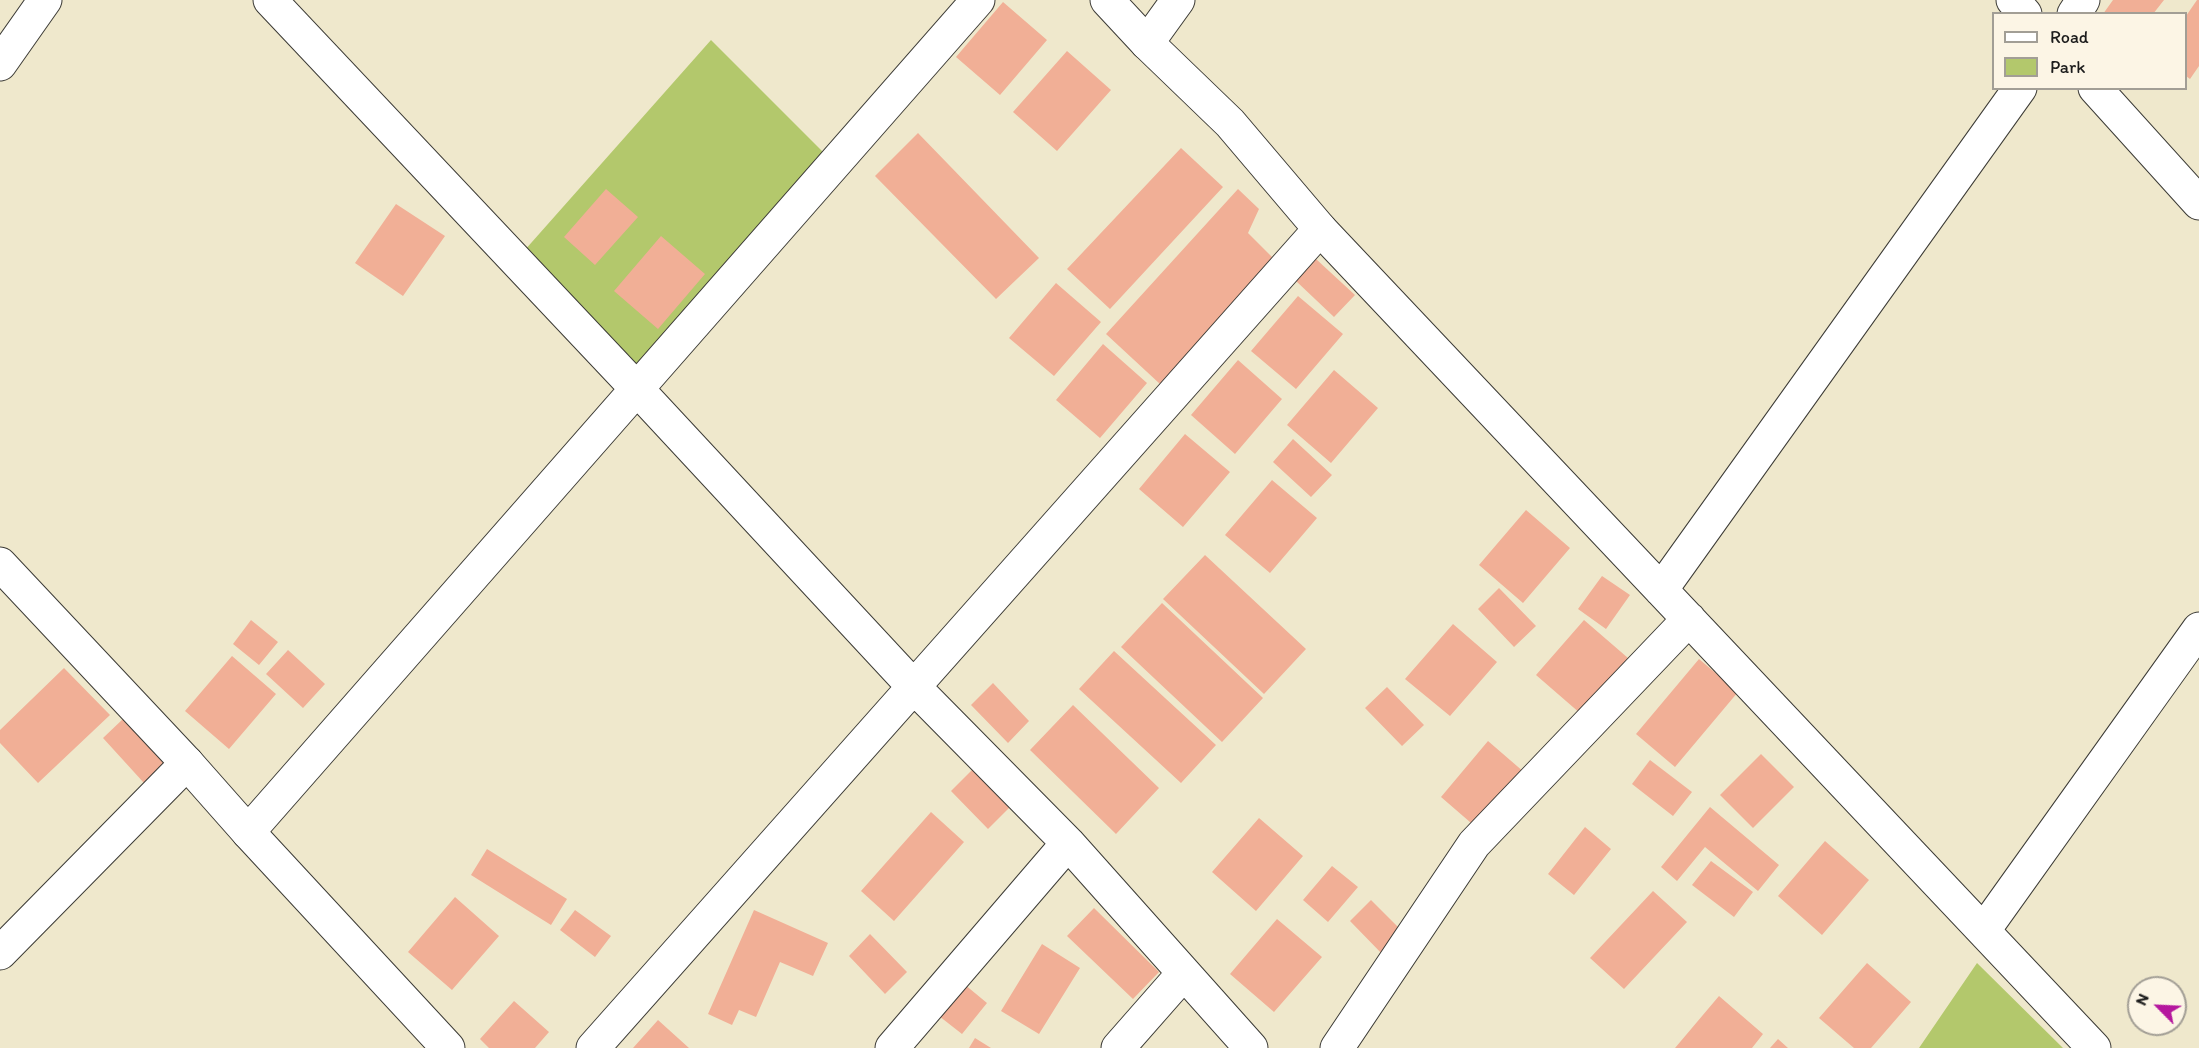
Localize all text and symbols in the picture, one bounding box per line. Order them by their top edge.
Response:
legend [1992,12,2187,90]
text: Road [2050,26,2089,48]
text: Park [2050,56,2085,78]
north arrow [2127,976,2187,1036]
text: N [2131,990,2153,1008]

